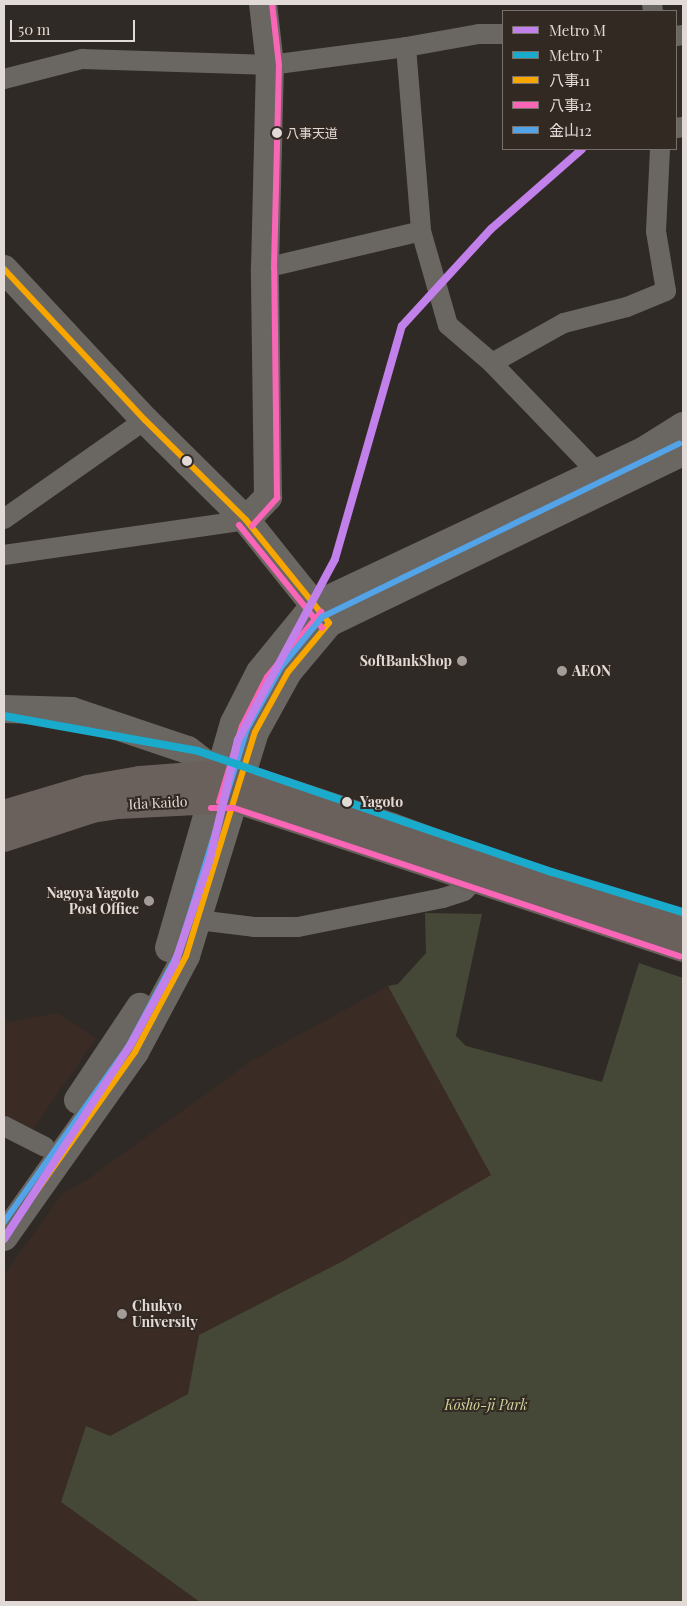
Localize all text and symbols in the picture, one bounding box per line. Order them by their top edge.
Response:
scale bar [12,10,138,42]
legend [502,10,677,150]
text: 50 m [18,19,50,39]
text: Metro M [549,20,606,40]
text: Metro T [549,45,602,65]
text: 八事11 [549,70,590,90]
text: 八事12 [549,95,592,115]
text: 金山12 [549,120,592,140]
place label: 八事天道 [286,125,338,141]
marker: 八事天道 [272,128,282,138]
unlabelled marker [182,456,192,466]
place label: SoftBankShop [360,653,452,669]
marker: SoftBankShop [456,655,468,667]
place label: AEON [572,663,611,679]
marker: AEON [556,665,568,677]
street label: Ida Kaido [128,793,188,813]
marker: Yagoto [338,793,356,811]
place label: Yagoto [360,794,403,810]
place label: Nagoya Yagoto Post Office [46,885,139,918]
marker: Nagoya Yagoto Post Office [143,895,155,907]
place label: Chukyo University [132,1298,198,1330]
marker: Chukyo University [116,1308,128,1320]
park label: Kōshō-ji Park [445,1397,527,1413]

